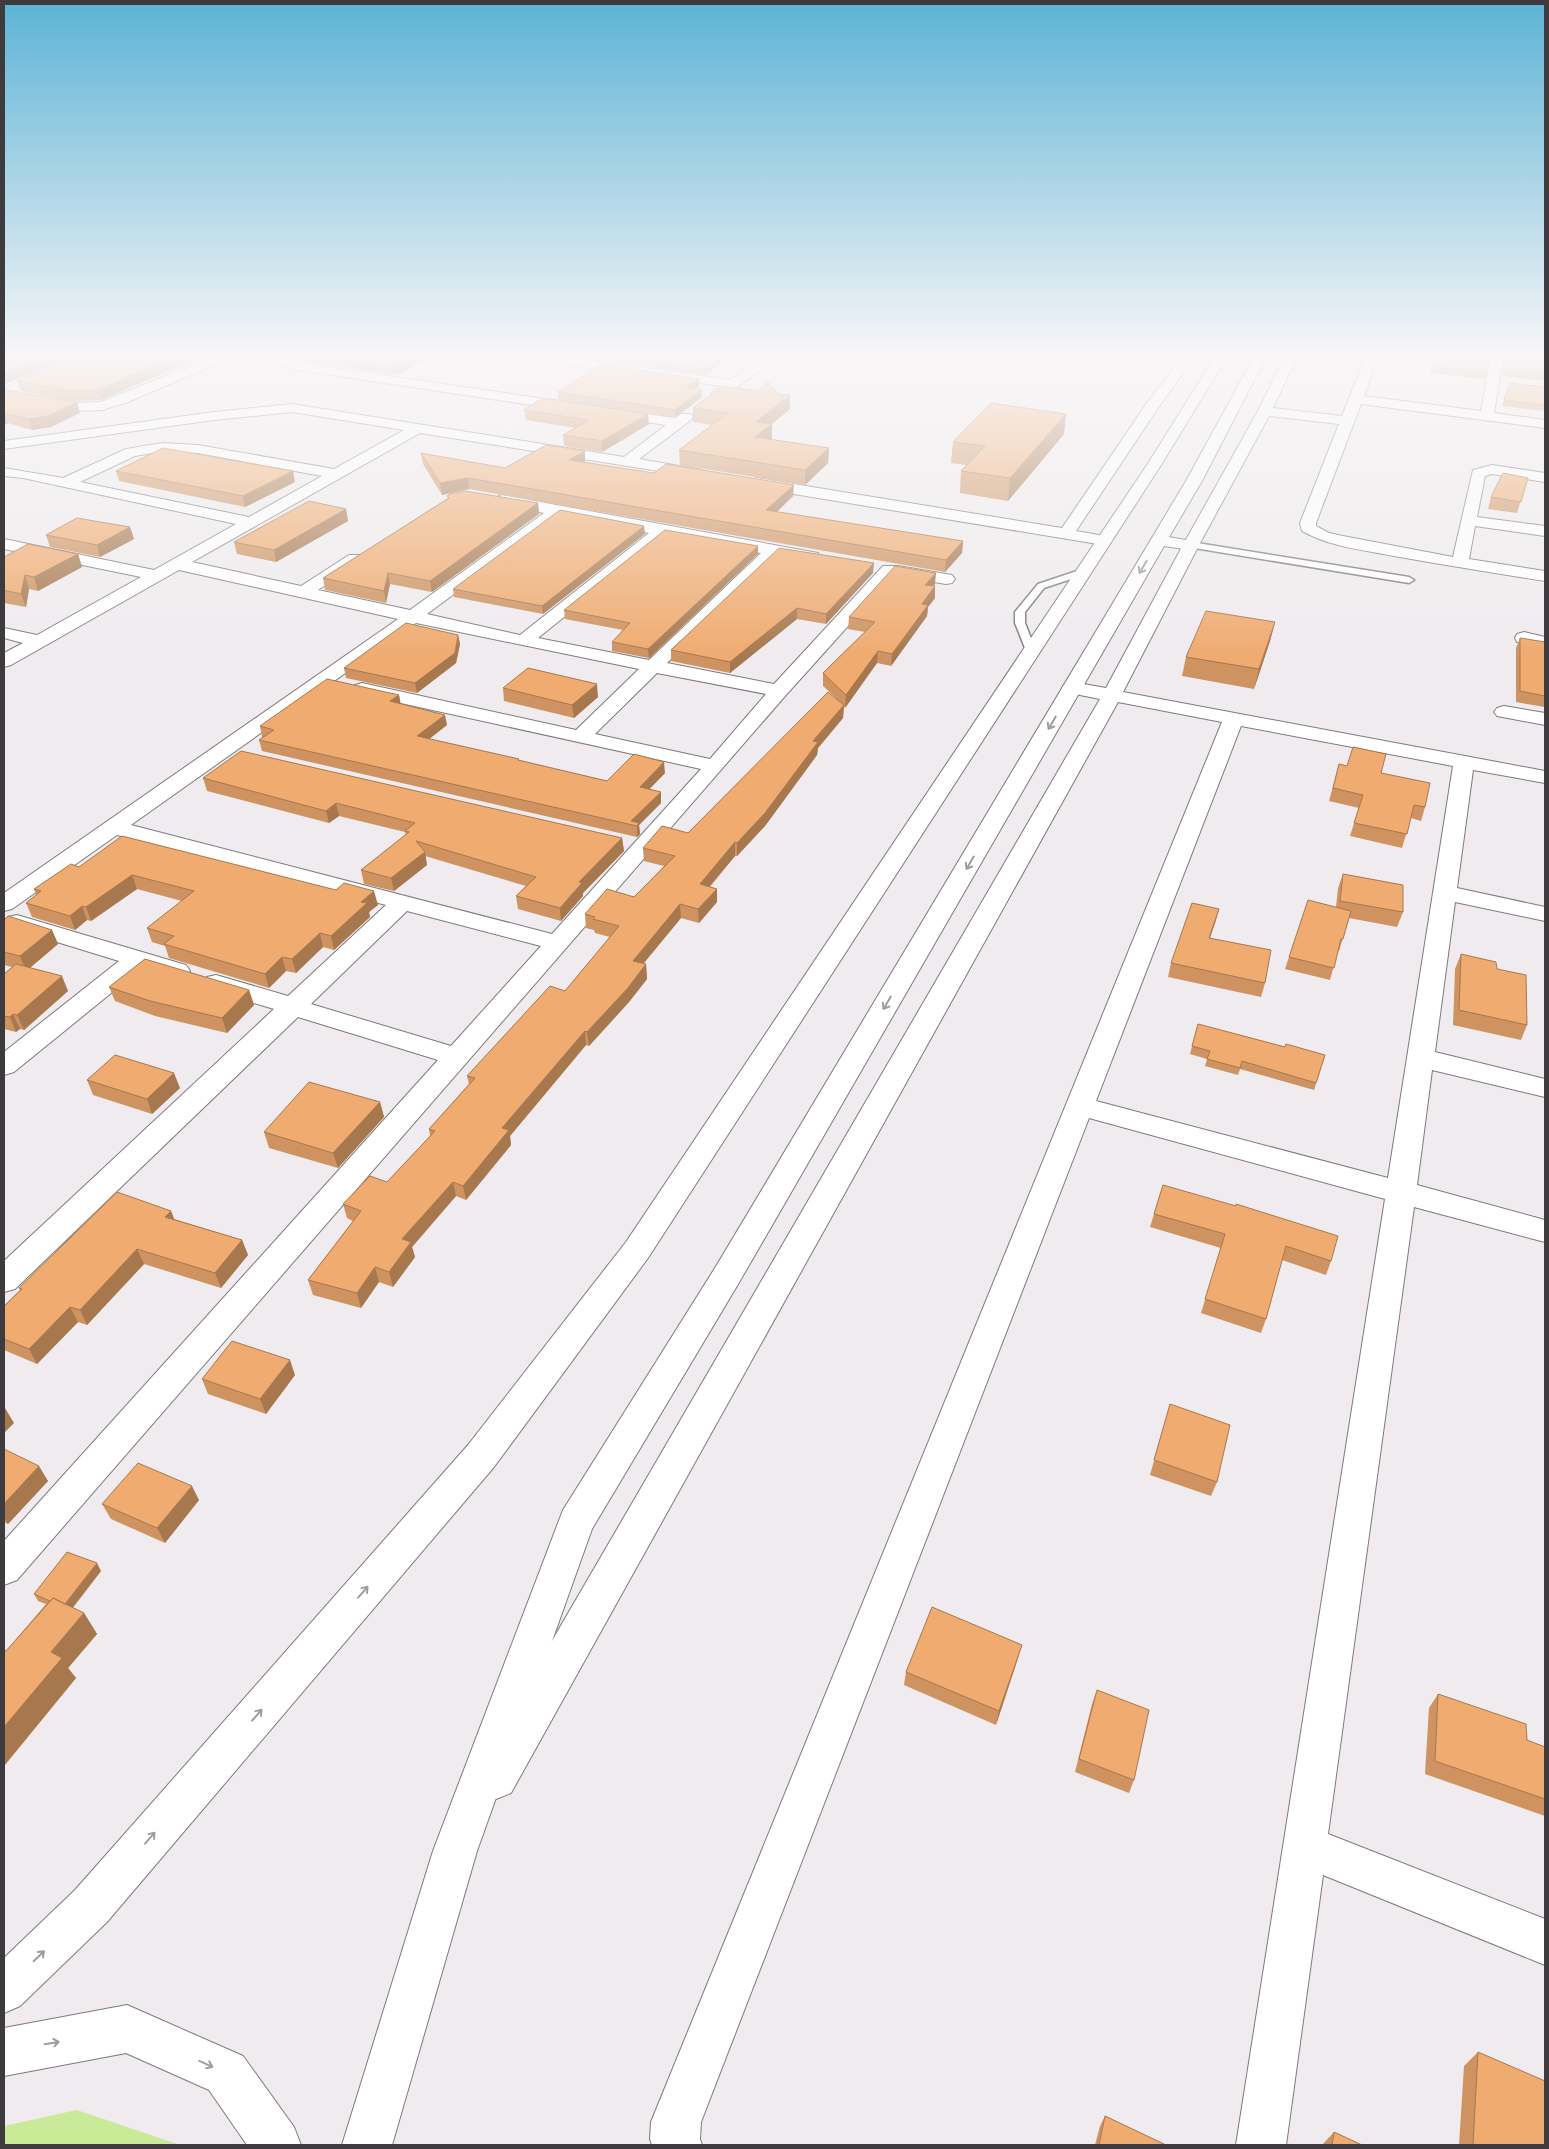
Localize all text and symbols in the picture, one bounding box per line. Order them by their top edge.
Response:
one-way arrow [1137,560,1147,574]
one-way arrow [1046,715,1056,729]
one-way arrow [964,855,974,869]
one-way arrow [882,995,892,1009]
one-way arrow [357,1586,369,1599]
one-way arrow [251,1708,262,1721]
one-way arrow [144,1831,156,1844]
one-way arrow [33,1950,45,1962]
one-way arrow [43,2038,59,2047]
one-way arrow [198,2059,213,2069]

